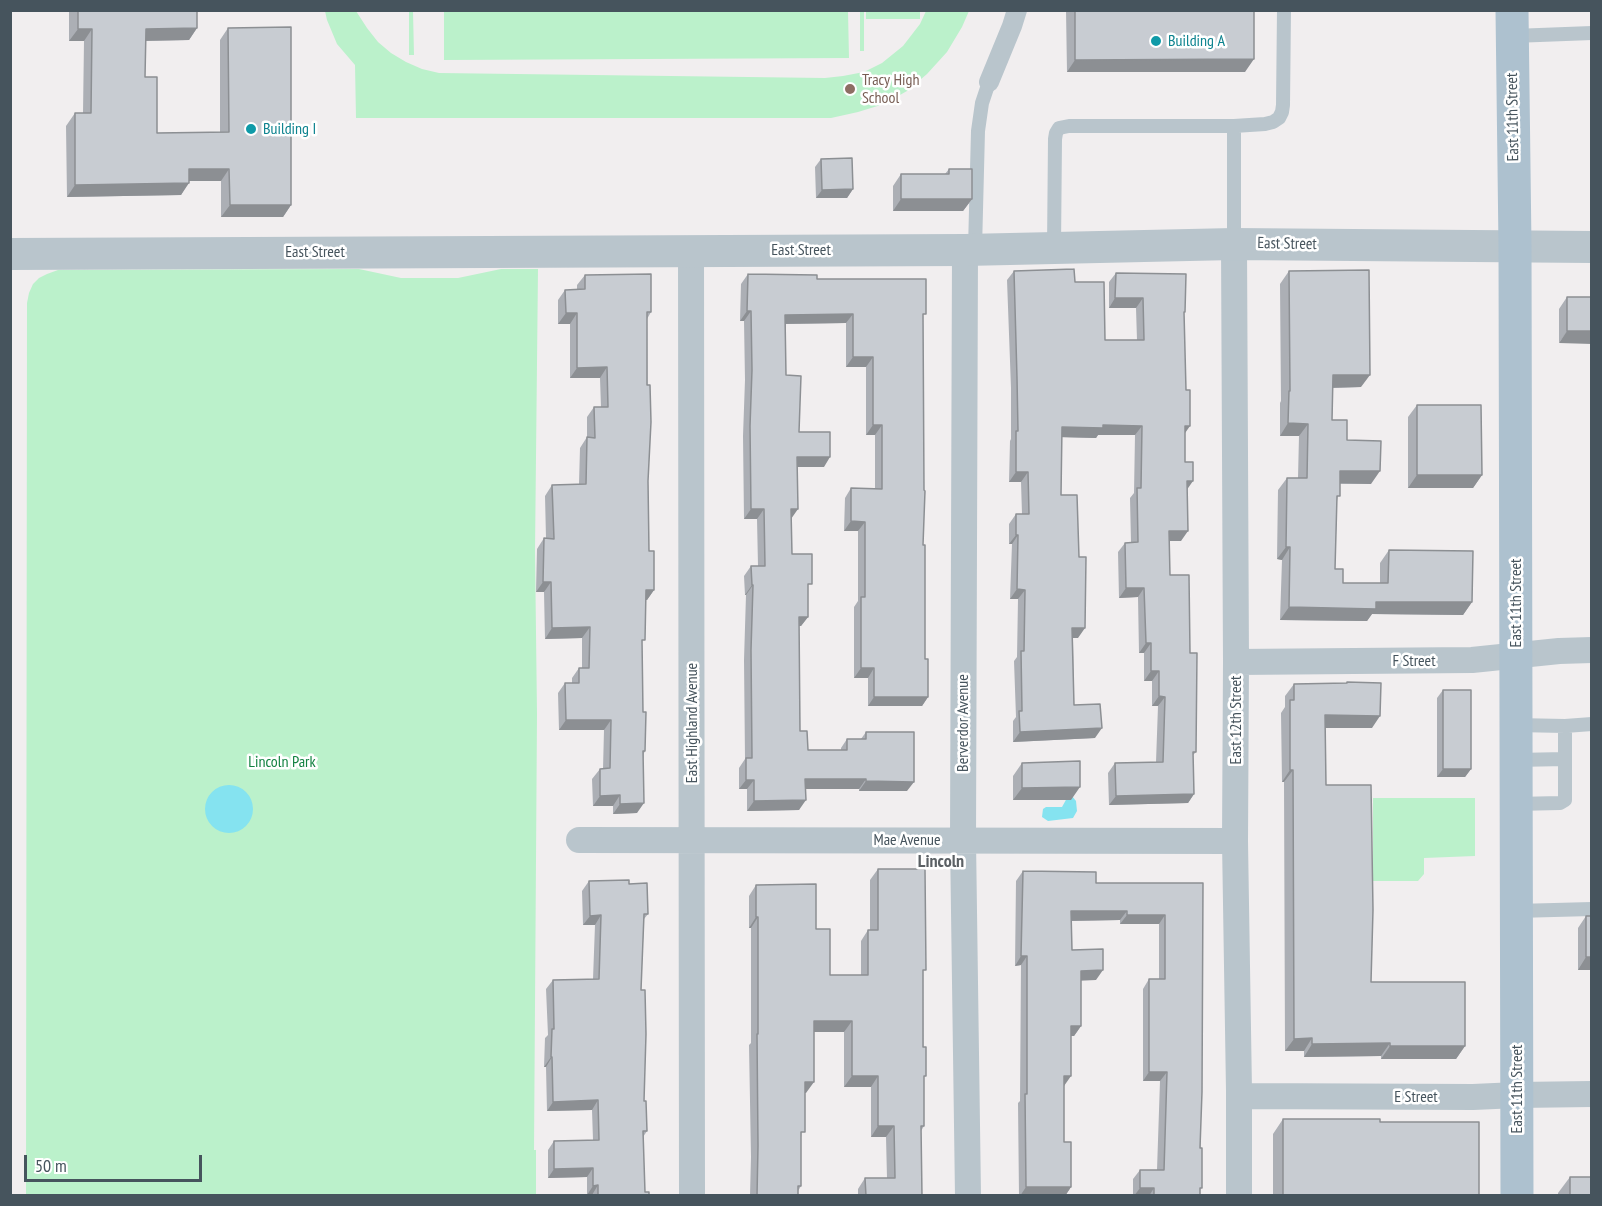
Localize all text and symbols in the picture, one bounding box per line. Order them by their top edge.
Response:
place label: Building A [1168,31,1225,51]
marker: Building A [1149,34,1163,48]
place label: Tracy High School [862,70,920,108]
street label: East 11th Street [1503,72,1523,162]
marker: Tracy High School [843,82,857,96]
place label: Building I [263,119,316,139]
marker: Building I [244,122,258,136]
street label: East Street [1257,234,1317,254]
street label: East Street [771,240,831,260]
street label: East Street [285,242,345,262]
street label: East 11th Street [1506,559,1526,647]
street label: F Street [1392,651,1436,671]
street label: East Highland Avenue [682,663,702,783]
street label: Berverdor Avenue [953,674,973,772]
street label: East 12th Street [1226,676,1246,764]
park label: Lincoln Park [248,752,316,772]
street label: Mae Avenue [873,830,941,850]
district label: Lincoln [918,851,964,873]
street label: East 11th Street [1507,1045,1527,1133]
street label: E Street [1394,1087,1438,1107]
scale bar [27,1143,206,1181]
text: 50 m [35,1154,67,1177]

